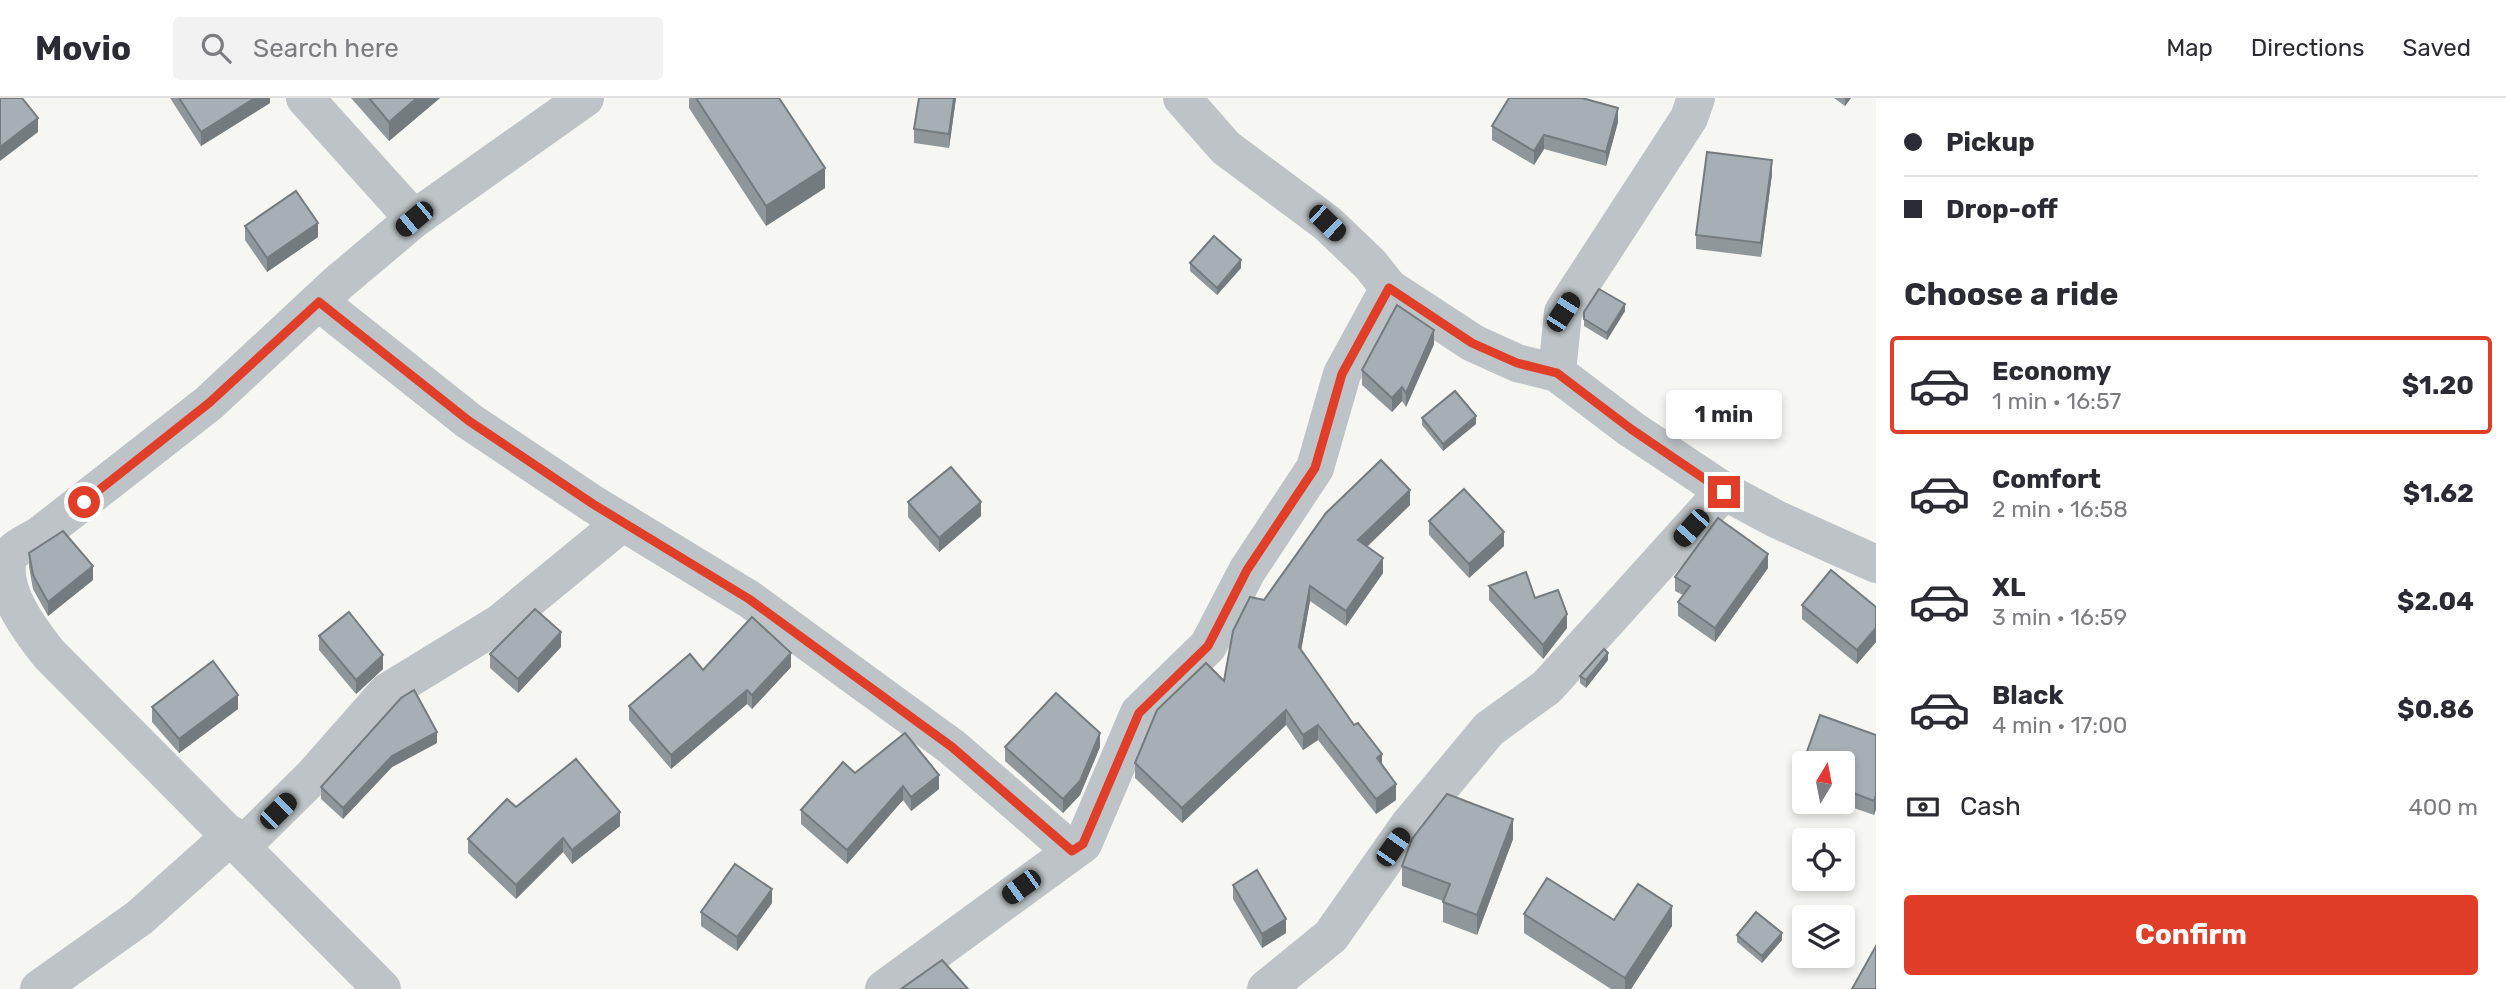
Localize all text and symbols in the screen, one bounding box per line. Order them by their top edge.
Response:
search box [173,17,663,80]
text: Movio [35,29,131,68]
icon: search [197,29,235,67]
text: Search here [253,33,399,64]
text: Map [2166,34,2213,62]
text: Directions [2251,34,2364,62]
text: Saved [2402,34,2471,62]
text: Pickup [1946,127,2035,158]
text: Drop-off [1946,194,2058,225]
car [392,197,437,241]
car [1305,201,1350,245]
text: Choose a ride [1904,275,2118,313]
car [1543,289,1584,335]
icon: car [1908,354,1971,417]
text: Economy [1992,356,2111,387]
text: $1.20 [2402,370,2474,401]
text: 1 min · 16:57 [1992,387,2121,415]
callout: 1 min [1666,390,1782,440]
text: 1 min [1695,400,1753,428]
icon: car [1908,462,1971,525]
text: Comfort [1992,464,2101,495]
route end [1708,476,1740,508]
text: $1.62 [2403,478,2474,509]
route start [68,486,100,518]
text: 2 min · 16:58 [1992,495,2128,523]
car [1670,505,1713,551]
icon: car [1908,570,1971,633]
text: XL [1992,572,2025,603]
text: $2.04 [2397,586,2474,617]
text: 3 min · 16:59 [1992,603,2127,631]
icon: car [1908,678,1971,741]
text: Black [1992,680,2064,711]
text: $0.86 [2397,694,2474,725]
text: 4 min · 17:00 [1992,711,2127,739]
north arrow [1792,751,1855,814]
map controls [1792,751,1855,968]
icon: cash [1904,788,1942,826]
car [256,789,301,833]
text: Cash [1960,791,2021,822]
text: 400 m [2408,793,2478,821]
car [1373,824,1414,870]
button: locate [1792,828,1855,891]
car [998,866,1045,908]
button: Confirm [1904,895,2478,975]
button: layers [1792,905,1855,968]

